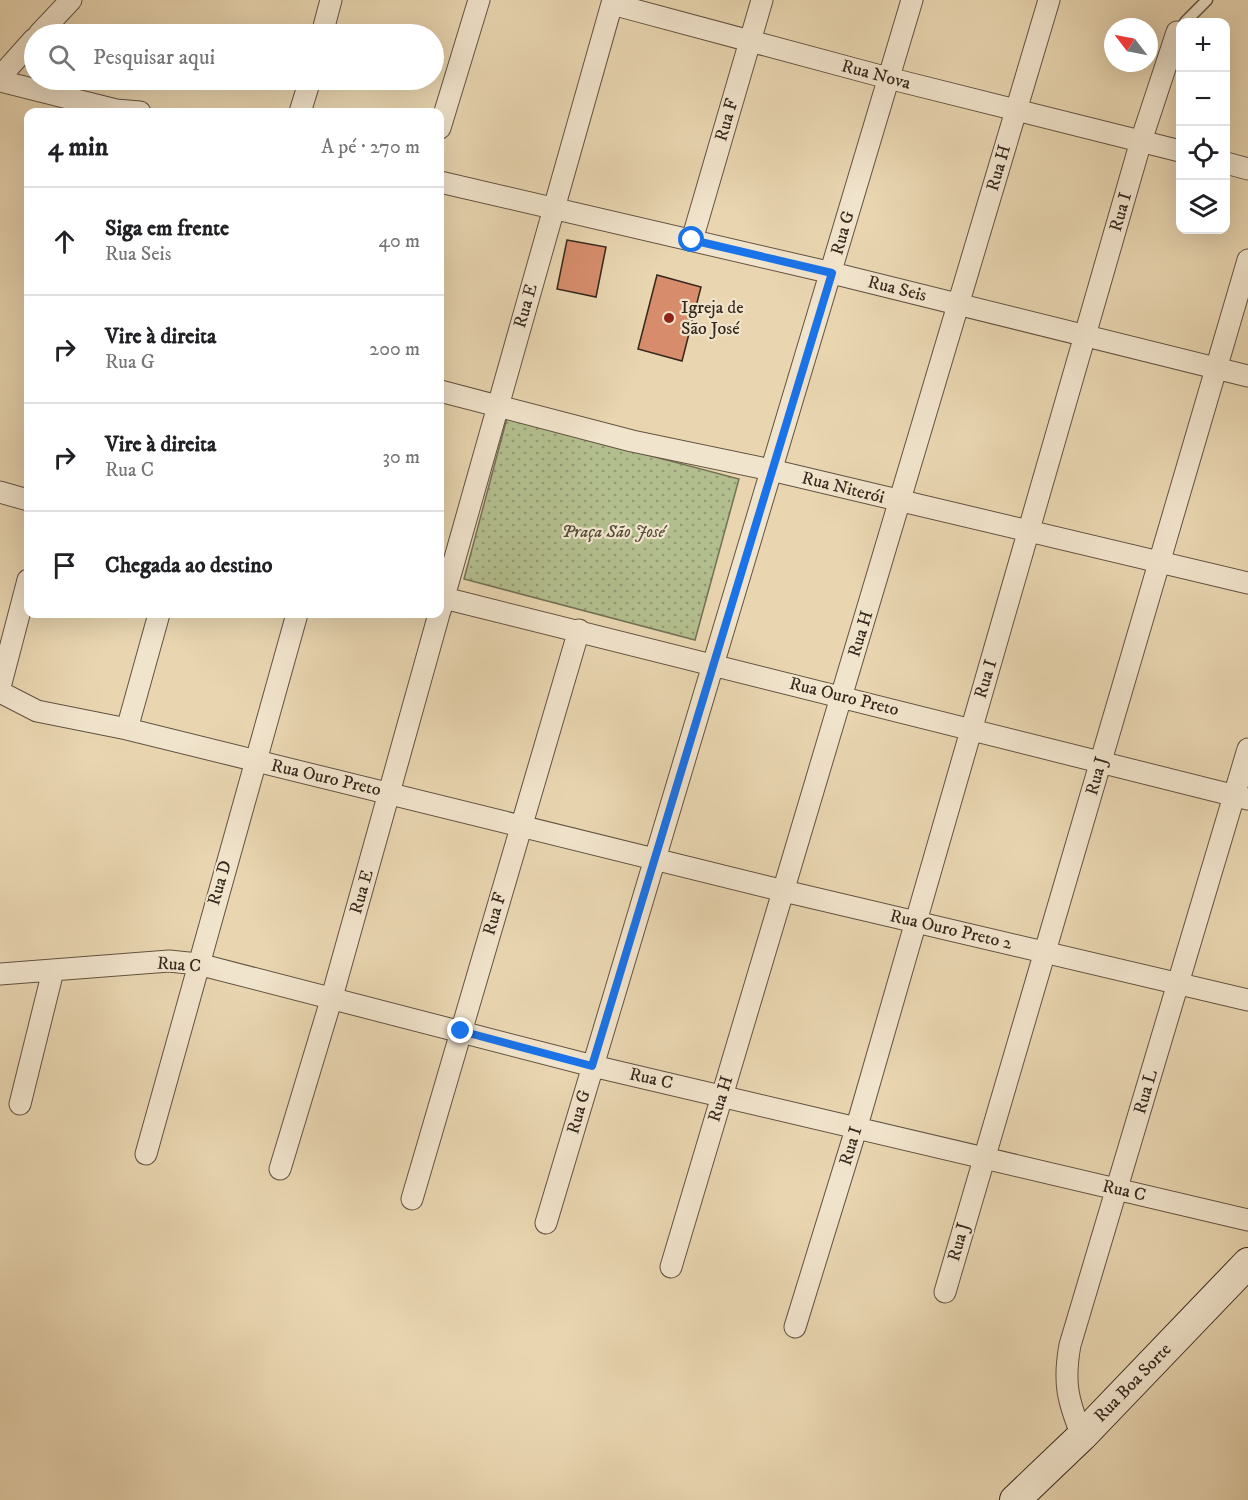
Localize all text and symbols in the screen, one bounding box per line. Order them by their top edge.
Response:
north arrow [1104,18,1158,72]
map controls [1176,18,1230,234]
button: + [1176,18,1230,72]
search box [24,24,444,90]
icon: search [45,41,78,74]
text: Pesquisar aqui [93,44,215,71]
street label: Rua Nova [839,55,913,95]
button: − [1176,72,1230,126]
street label: Rua F [710,96,744,144]
button: locate [1176,126,1230,180]
text: 4 min [48,131,108,164]
text: A pé · 270 m [321,135,420,160]
street label: Rua H [982,142,1016,194]
button: layers [1176,180,1230,234]
street label: Rua I [1105,190,1137,234]
street label: Rua G [826,208,860,258]
text: Siga em frente [105,215,229,242]
icon: ahead [48,225,81,258]
route start [678,226,704,252]
text: 40 m [378,229,420,254]
text: Rua Seis [105,242,171,267]
street label: Rua Seis [865,271,929,307]
street label: Rua E [509,281,543,331]
place label: Igreja de São José [681,297,744,340]
marker: Igreja de São José [662,311,676,325]
text: Vire à direita [105,323,216,350]
icon: right [48,333,81,366]
text: 200 m [369,337,420,362]
text: Rua G [105,350,155,375]
text: Vire à direita [105,431,216,458]
icon: right [48,441,81,474]
text: 30 m [382,445,420,470]
text: Rua C [105,458,154,483]
street label: Rua Niterói [799,467,887,509]
park label: Praça São José [561,521,667,543]
icon: arrive [48,549,81,582]
text: Chegada ao destino [105,552,272,579]
street label: Rua H [844,608,878,660]
street label: Rua I [970,657,1002,701]
street label: Rua Ouro Preto [787,673,901,721]
street label: Rua J [1081,754,1113,798]
street label: Rua Ouro Preto [269,755,383,801]
street label: Rua D [203,858,237,908]
street label: Rua E [345,867,379,917]
street label: Rua F [478,890,512,938]
street label: Rua Ouro Preto 2 [888,905,1014,955]
street label: Rua C [156,952,202,978]
route end [447,1017,473,1043]
street label: Rua C [627,1063,675,1095]
street label: Rua L [1129,1067,1163,1117]
street label: Rua H [704,1073,738,1125]
street label: Rua G [562,1087,596,1137]
street label: Rua I [835,1124,867,1168]
street label: Rua C [1100,1175,1148,1207]
street label: Rua J [943,1220,975,1264]
street label: Rua Boa Sorte [1090,1339,1176,1427]

